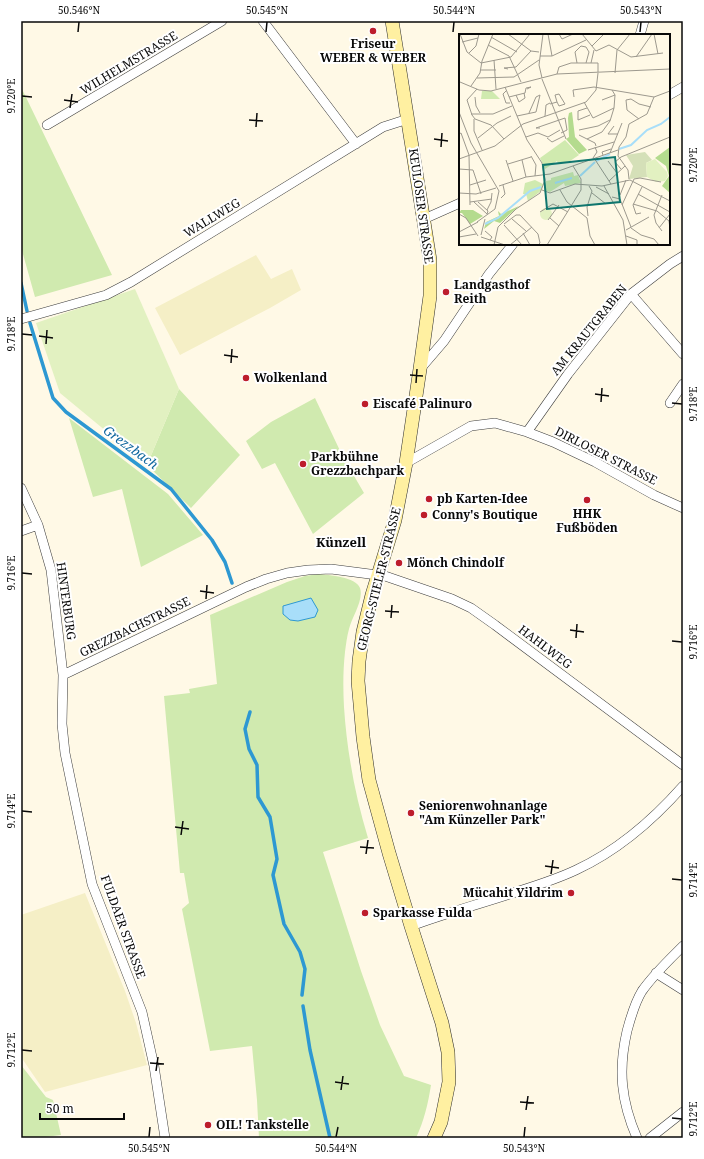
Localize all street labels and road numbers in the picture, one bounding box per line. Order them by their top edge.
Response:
street label: WILHELMSTRASSE [77,27,181,98]
street label: KEULOSER STRASSE [405,147,438,265]
street label: WALLWEG [180,194,244,241]
street label: AM KRAUTGRABEN [547,281,631,379]
street label: DIRLOSER STRASSE [552,422,660,489]
street label: GEORG-STIELER-STRASSE [352,505,405,652]
street label: HINTERBURG [53,561,80,641]
street label: GREZZBACHSTRASSE [77,592,193,661]
street label: HAHLWEG [515,621,576,673]
street label: FULDAER STRASSE [97,873,150,981]

